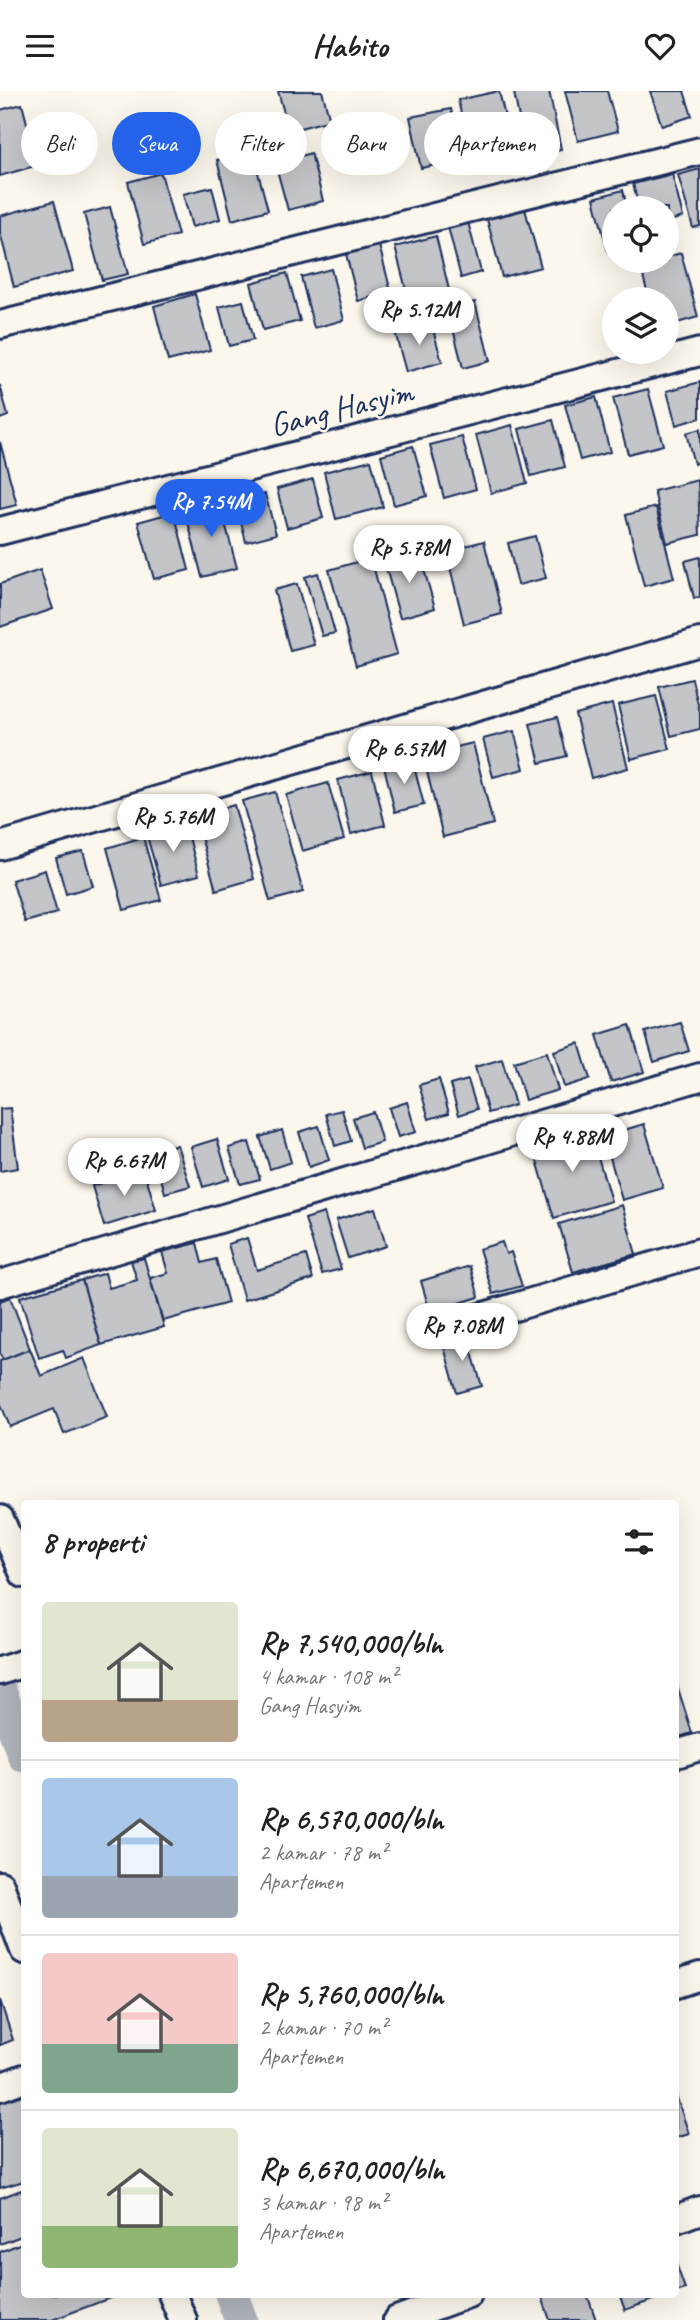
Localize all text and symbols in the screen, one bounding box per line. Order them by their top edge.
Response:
text: Habito [312,25,388,66]
icon: menu [21,27,59,65]
icon: heart [641,27,679,65]
chip: Beli [21,112,98,175]
chip: Sewa [112,112,201,175]
chip: Filter [215,112,307,175]
chip: Baru [321,112,410,175]
chip: Apartemen [424,112,560,175]
map controls [602,196,679,364]
button: locate [602,196,679,273]
pin: Rp 5.12M [347,287,491,347]
button: layers [602,287,679,364]
text: Rp 5.12M [379,295,459,324]
street label: Gang Hasyim [265,370,419,446]
pin: Rp 7.54M [139,479,283,539]
text: Rp 7.54M [171,487,251,516]
pin: Rp 5.78M [337,525,481,585]
text: Rp 5.78M [369,533,449,562]
pin: Rp 6.57M [332,727,476,786]
text: Rp 6.57M [364,734,444,763]
pin: Rp 5.76M [101,795,245,854]
text: Rp 5.76M [133,802,213,831]
pin: Rp 4.88M [500,1115,644,1174]
text: Rp 4.88M [532,1122,612,1151]
pin: Rp 6.67M [52,1139,196,1198]
text: Rp 6.67M [84,1146,164,1175]
pin: Rp 7.08M [390,1303,534,1363]
text: Rp 7.08M [422,1311,502,1340]
text: 8 properti [42,1523,144,1561]
icon: filters [620,1523,658,1561]
text: Rp 7,540,000/bln [259,1624,443,1662]
icon: home [98,1630,182,1714]
text: 4 kamar · 108 m² [259,1662,397,1691]
text: Gang Hasyim [259,1691,361,1720]
text: Rp 6,570,000/bln [259,1800,443,1838]
icon: home [98,1806,182,1890]
text: 2 kamar · 78 m² [259,1838,387,1867]
text: Apartemen [259,1867,343,1896]
text: Rp 5,760,000/bln [259,1975,443,2013]
icon: home [98,1981,182,2065]
text: 2 kamar · 70 m² [259,2013,387,2042]
text: Apartemen [259,2042,343,2071]
text: Rp 6,670,000/bln [259,2150,444,2188]
icon: home [98,2156,182,2240]
text: 3 kamar · 98 m² [259,2188,387,2217]
text: Apartemen [259,2217,343,2246]

